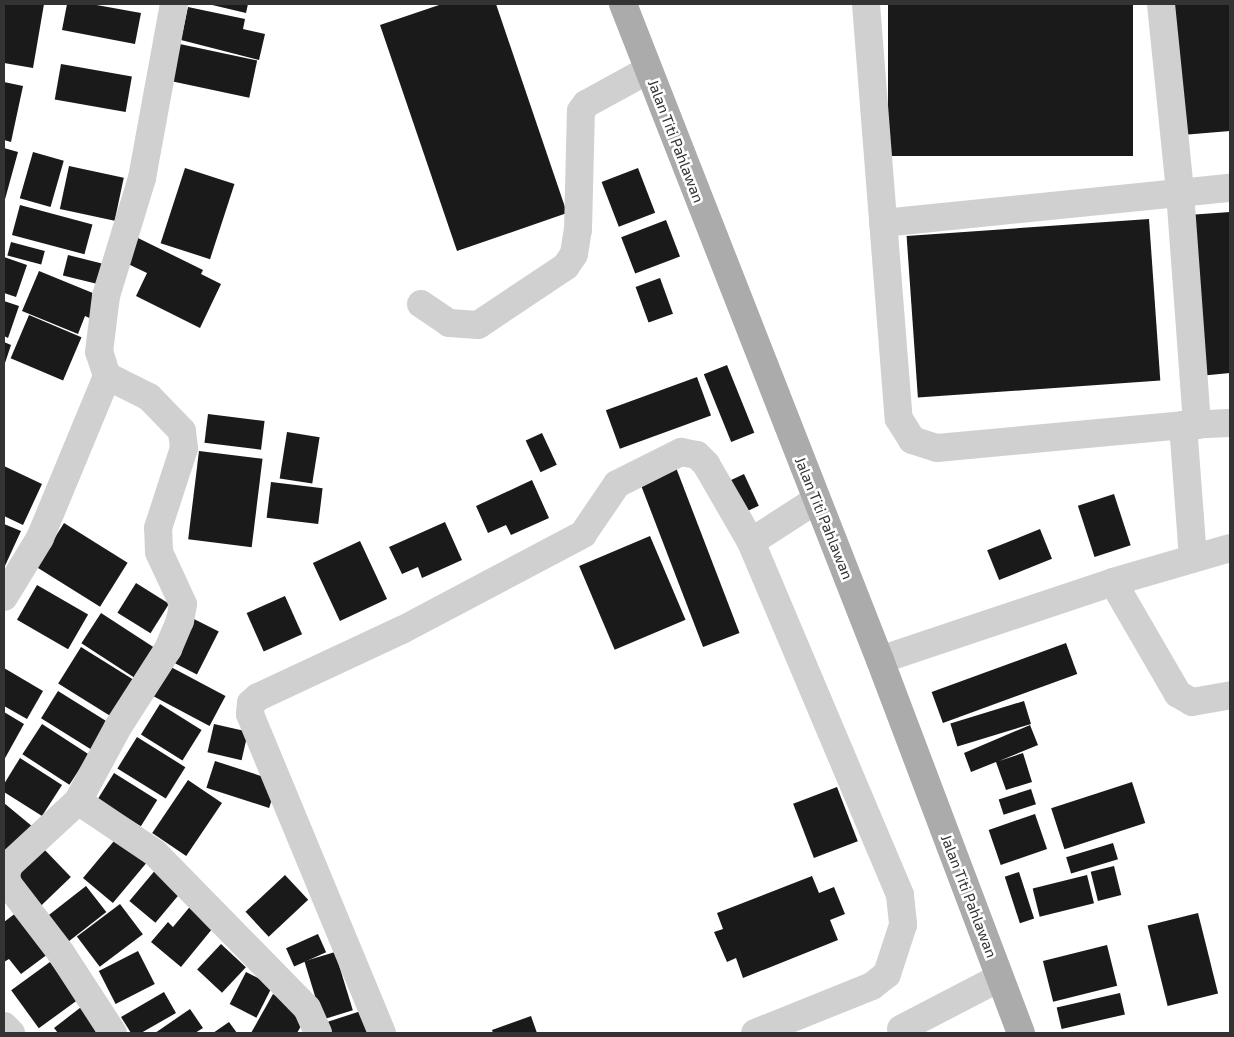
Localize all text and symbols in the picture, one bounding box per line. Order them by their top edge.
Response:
street label: Jalan Titi Pahlawan [644,77,708,205]
street label: Jalan Titi Pahlawan [791,454,857,582]
street label: Jalan Titi Pahlawan [937,832,1001,960]

